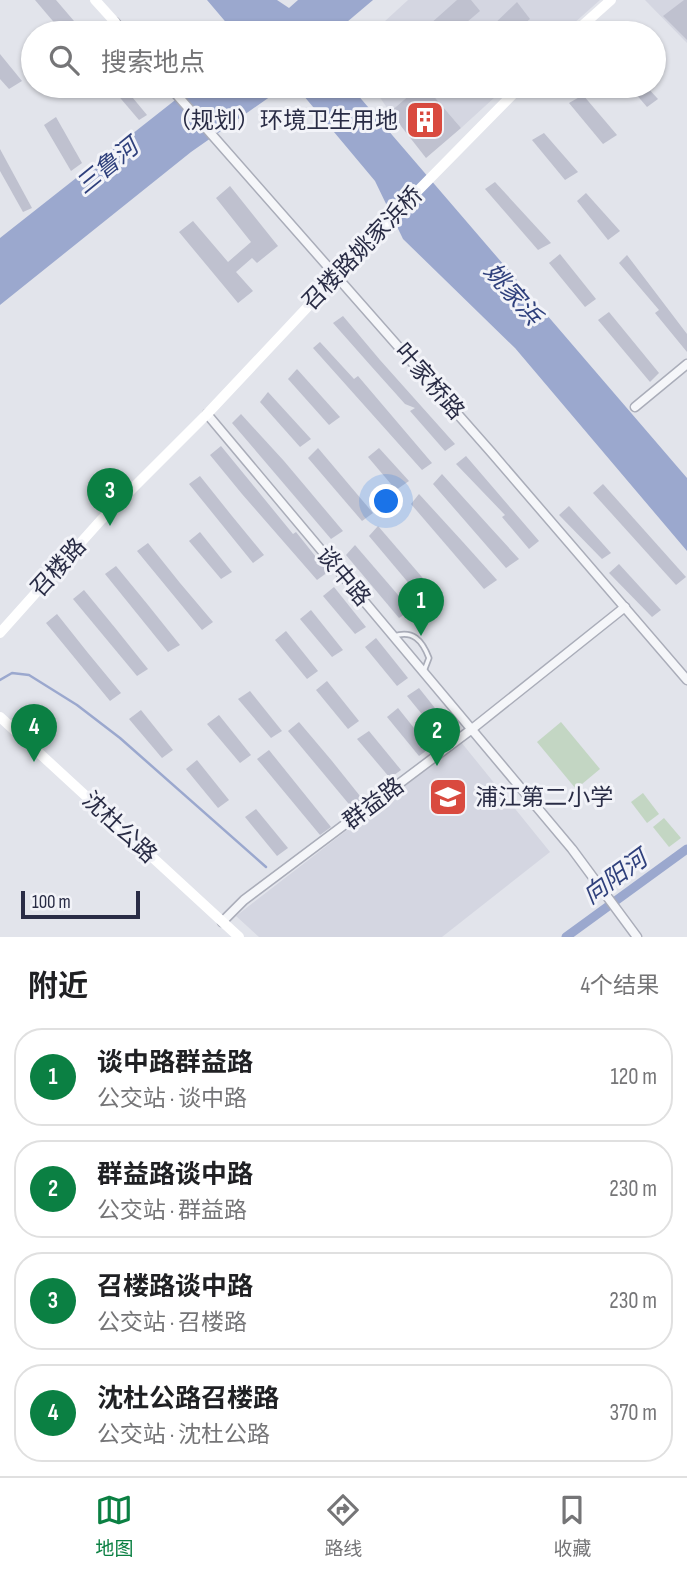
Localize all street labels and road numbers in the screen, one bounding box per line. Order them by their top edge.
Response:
street label: 召楼路姚家浜桥 [297,181,429,316]
street label: 叶家桥路 [389,338,470,426]
street label: 召楼路 [25,533,92,603]
street label: 谈中路 [310,541,376,612]
street label: 群益路 [338,772,410,836]
street label: 沈杜公路 [76,786,163,869]

